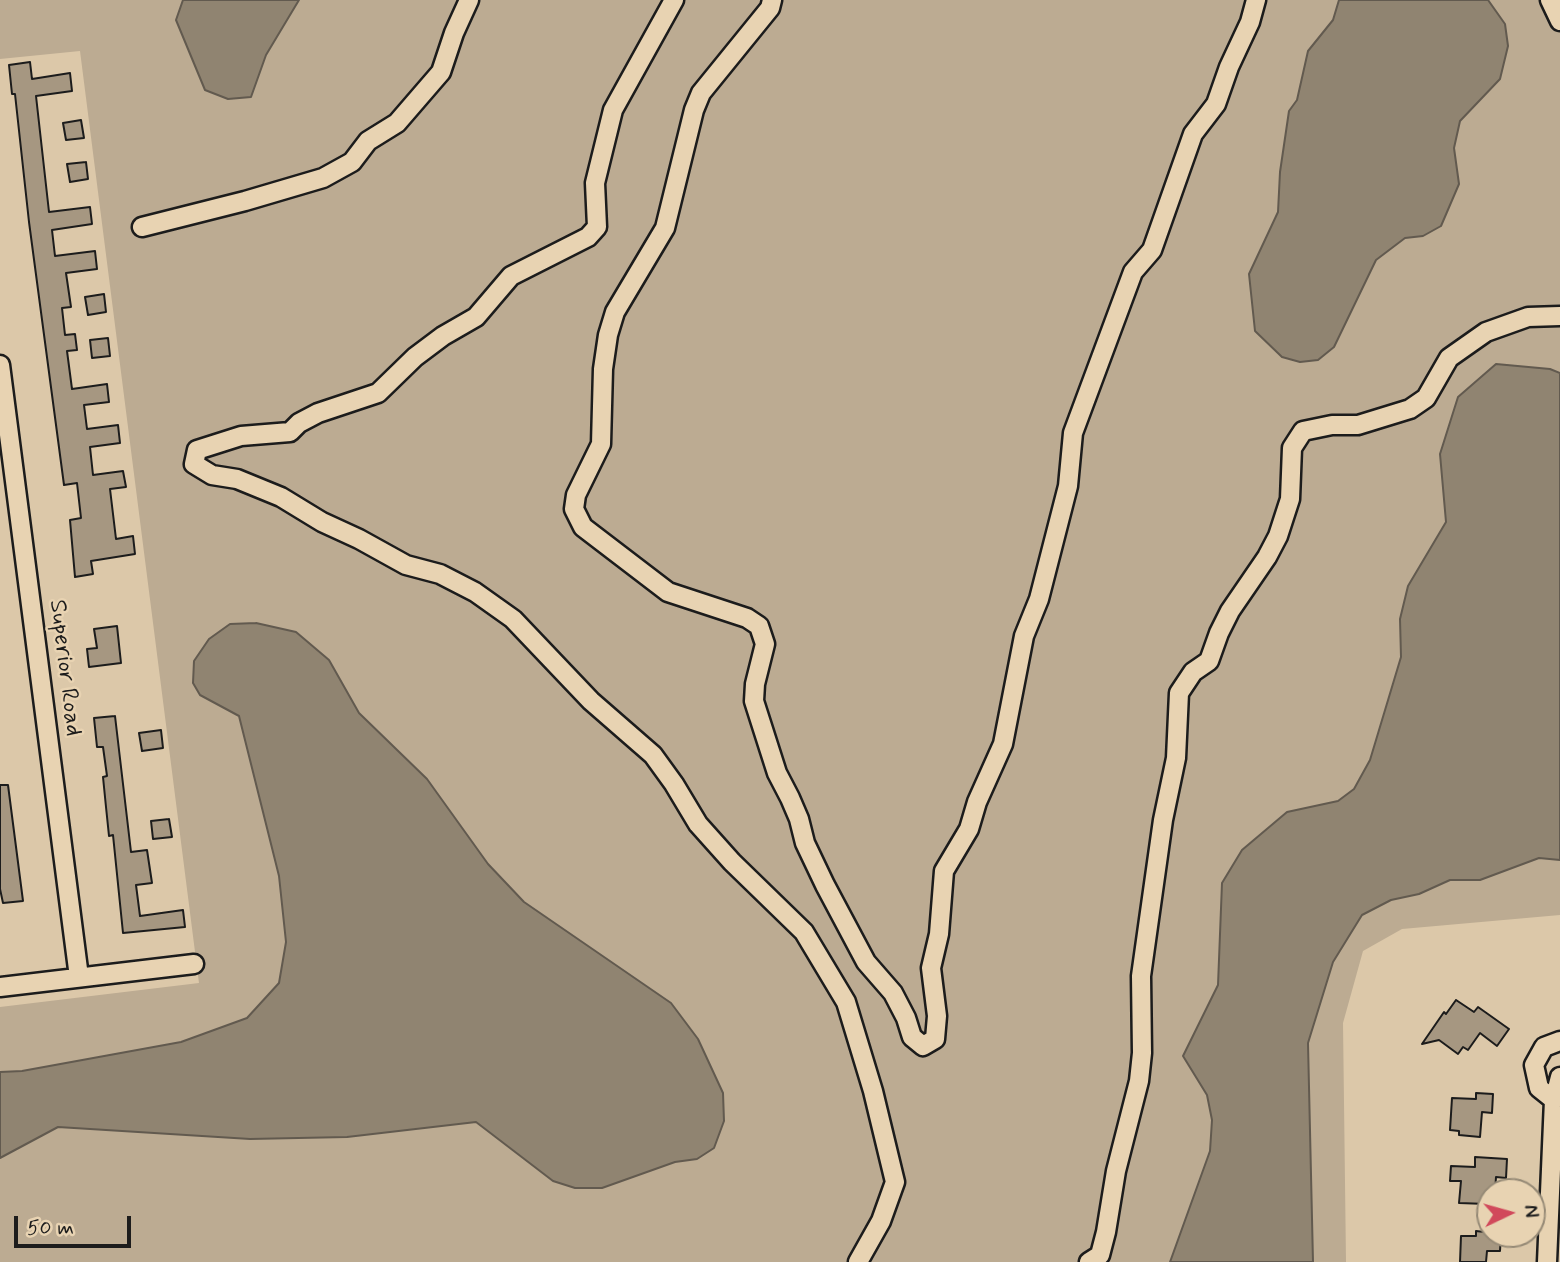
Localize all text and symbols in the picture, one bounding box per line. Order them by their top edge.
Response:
street label: Superior Road [41,598,87,738]
north arrow [1476,1178,1546,1248]
scale bar [18,1202,135,1246]
text: N [1517,1204,1543,1219]
text: 50 m [27,1214,74,1242]

